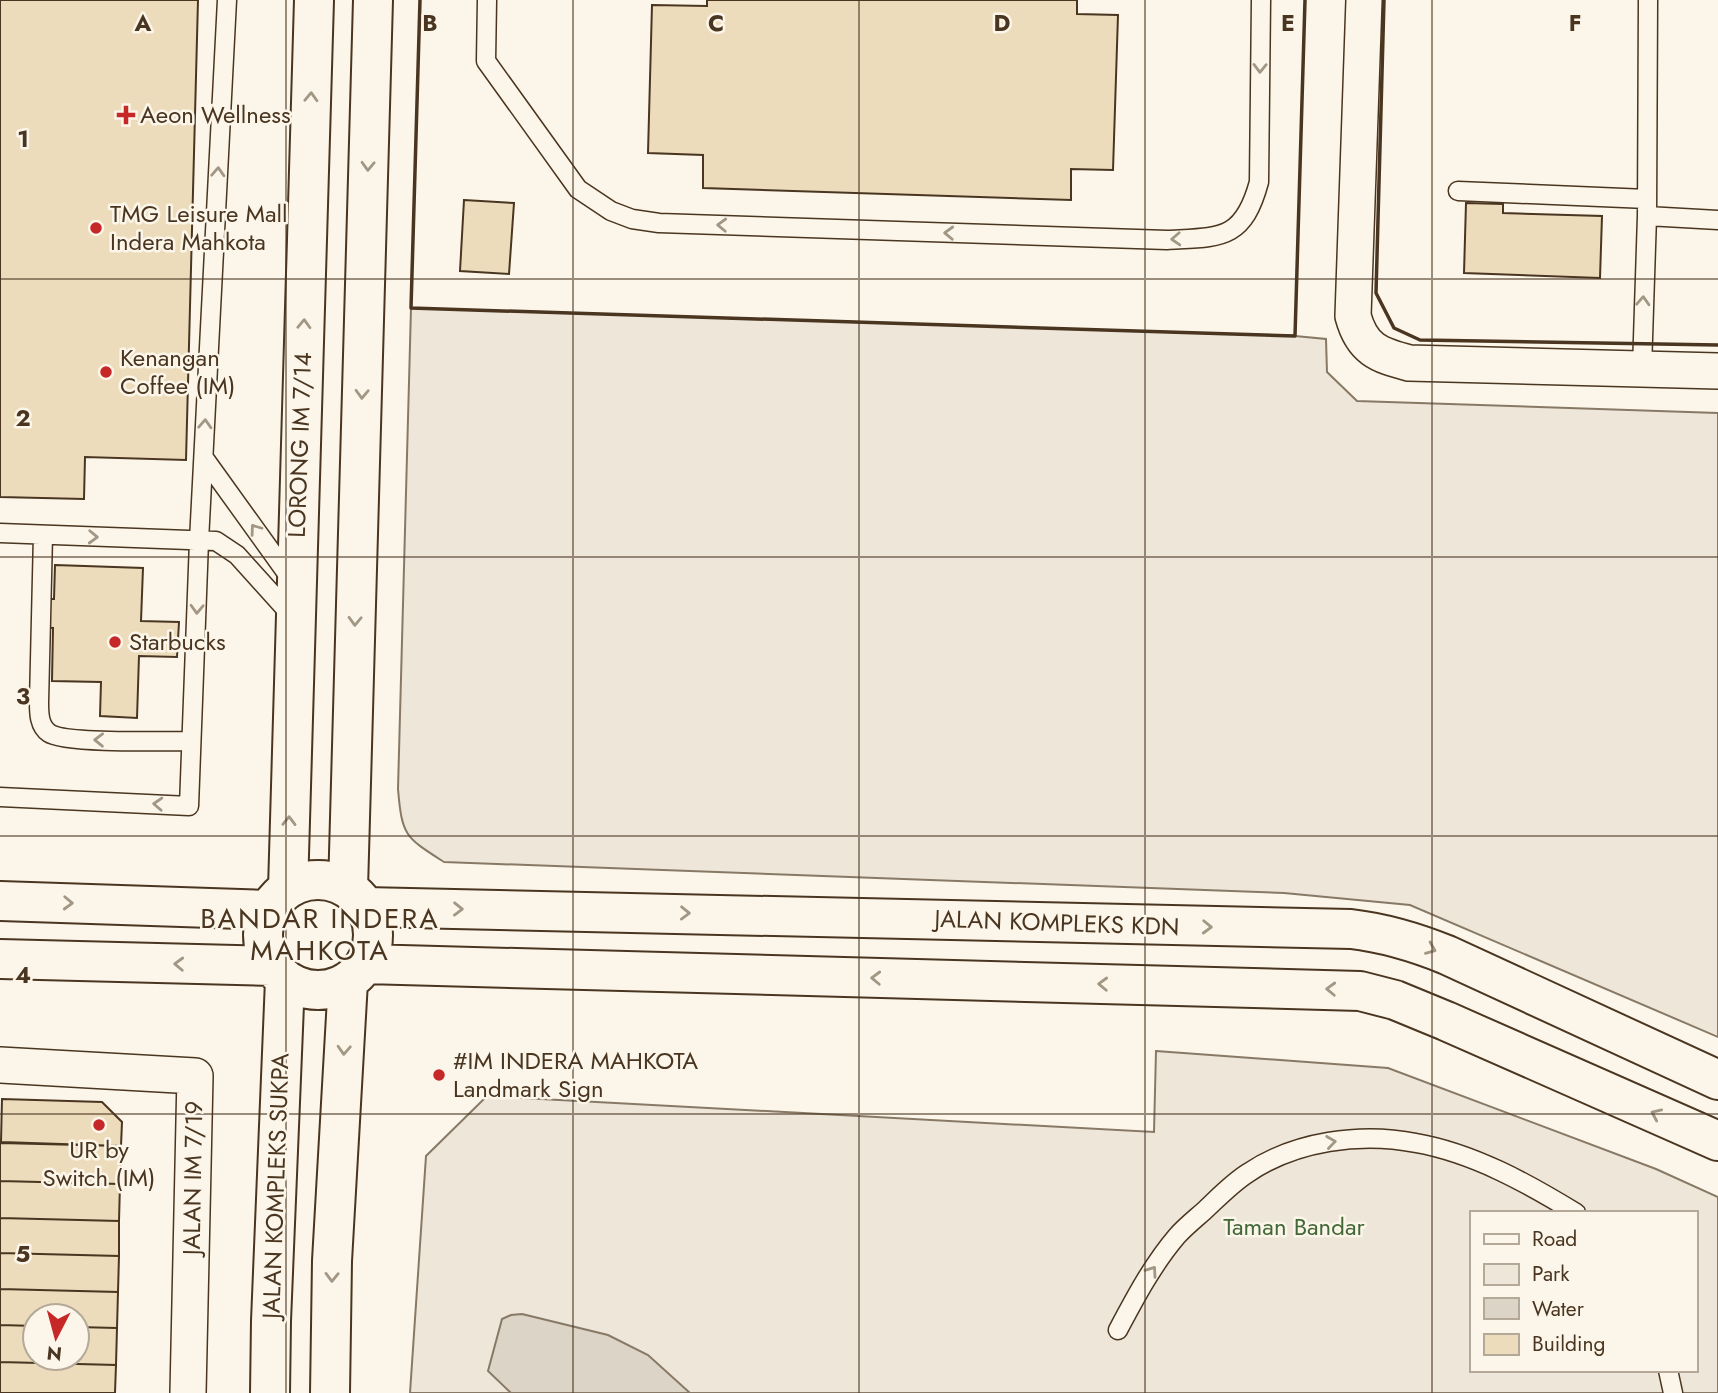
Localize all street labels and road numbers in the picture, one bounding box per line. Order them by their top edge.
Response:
street label: LORONG IM 7/14 [279,352,320,538]
street label: JALAN KOMPLEKS KDN [931,901,1180,944]
street label: JALAN KOMPLEKS SUKPA [253,1052,298,1322]
street label: JALAN IM 7/19 [174,1100,211,1259]

